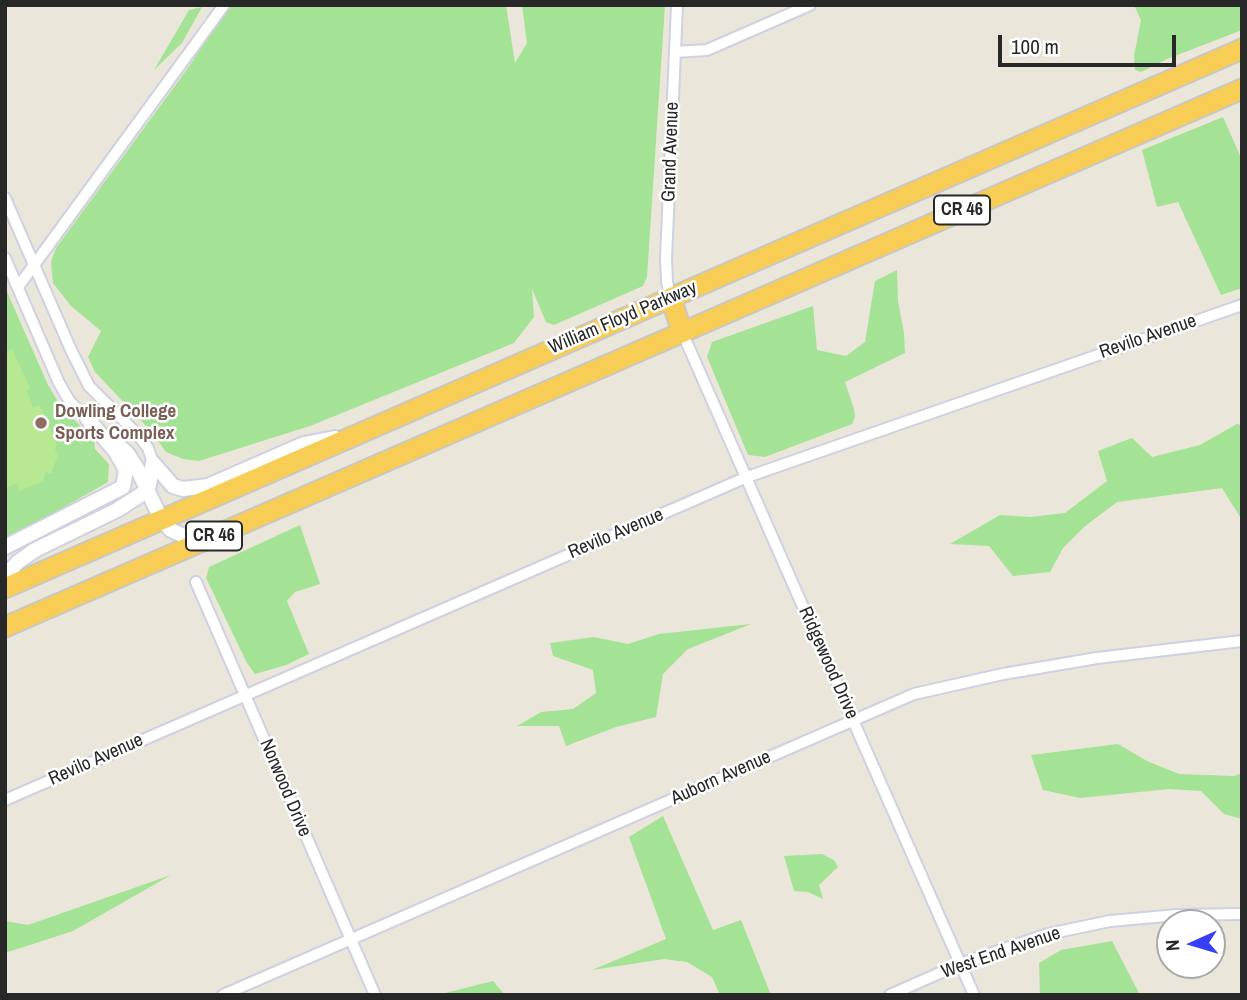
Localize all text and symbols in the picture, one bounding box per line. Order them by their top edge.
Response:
scale bar [1002,21,1180,65]
text: 100 m [1011,32,1059,61]
street label: Grand Avenue [658,102,684,202]
road number: CR 46 [934,196,990,224]
street label: William Floyd Parkway [546,277,700,359]
street label: Revilo Avenue [1097,310,1199,364]
place label: Dowling College Sports Complex [55,401,176,445]
marker: Dowling College Sports Complex [33,415,49,431]
street label: Revilo Avenue [565,504,667,564]
road number: CR 46 [186,522,242,550]
street label: Ridgewood Drive [793,603,863,723]
street label: Revilo Avenue [45,729,147,791]
street label: Norwood Drive [254,736,316,840]
street label: Auborn Avenue [667,746,775,810]
north arrow [1156,909,1226,979]
street label: West End Avenue [939,922,1063,984]
text: N [1159,939,1185,952]

